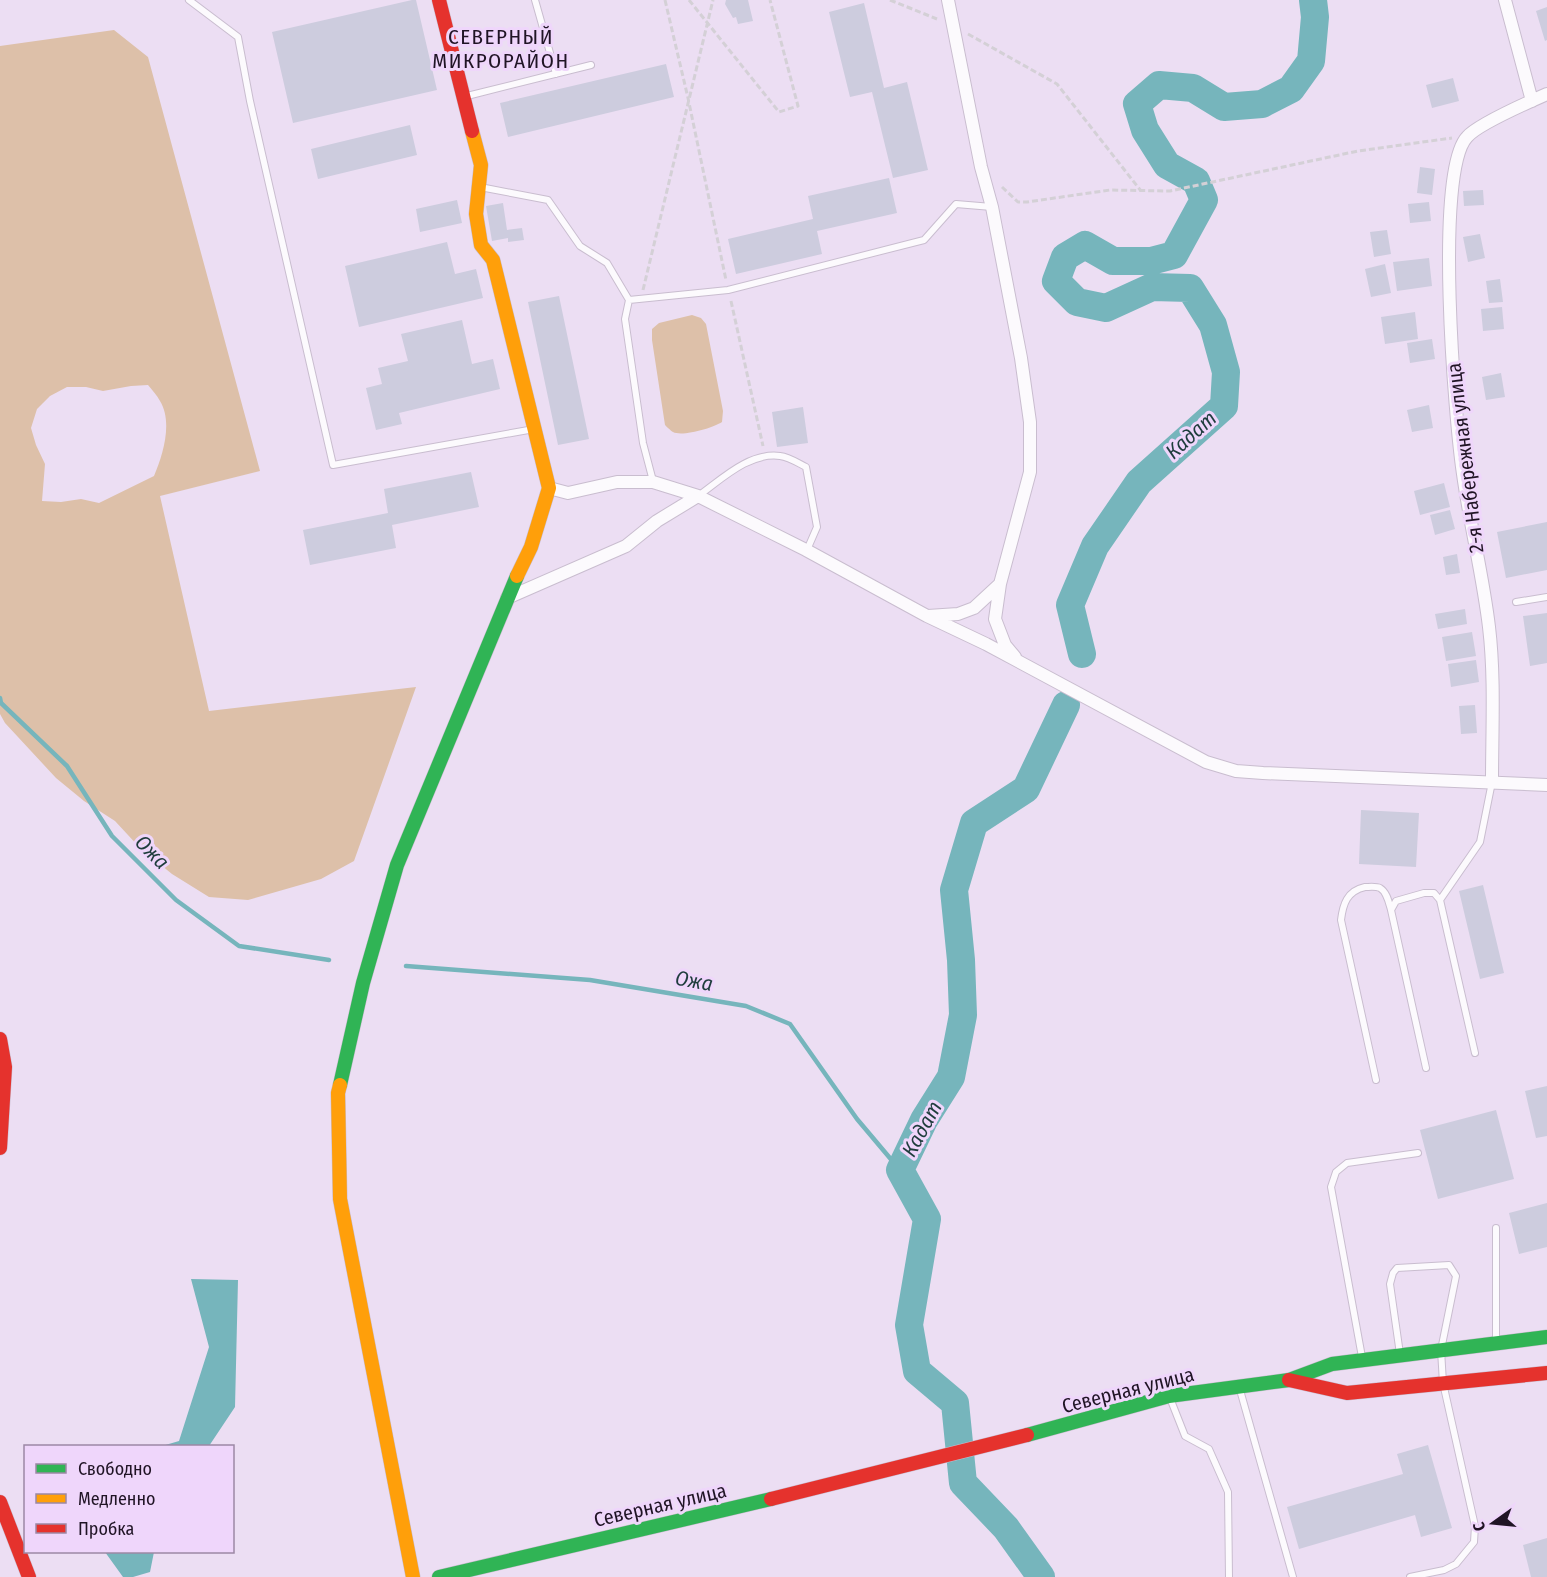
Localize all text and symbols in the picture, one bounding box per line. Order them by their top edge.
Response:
district label: СЕВЕРНЫЙ МИКРОРАЙОН [432,24,570,74]
street label: 2-я Набережная улица [1441,362,1489,554]
water label: Кадат [1160,405,1222,465]
water label: Ожа [129,829,175,875]
water label: Ожа [673,965,715,997]
water label: Кадат [896,1097,948,1161]
street label: Северная улица [1059,1362,1197,1418]
legend [24,1445,234,1553]
text: Свободно [78,1458,152,1480]
street label: Северная улица [591,1478,729,1532]
text: Медленно [78,1488,156,1510]
north arrow [1463,1493,1523,1553]
text: Пробка [78,1518,134,1540]
text: С [1469,1520,1489,1533]

